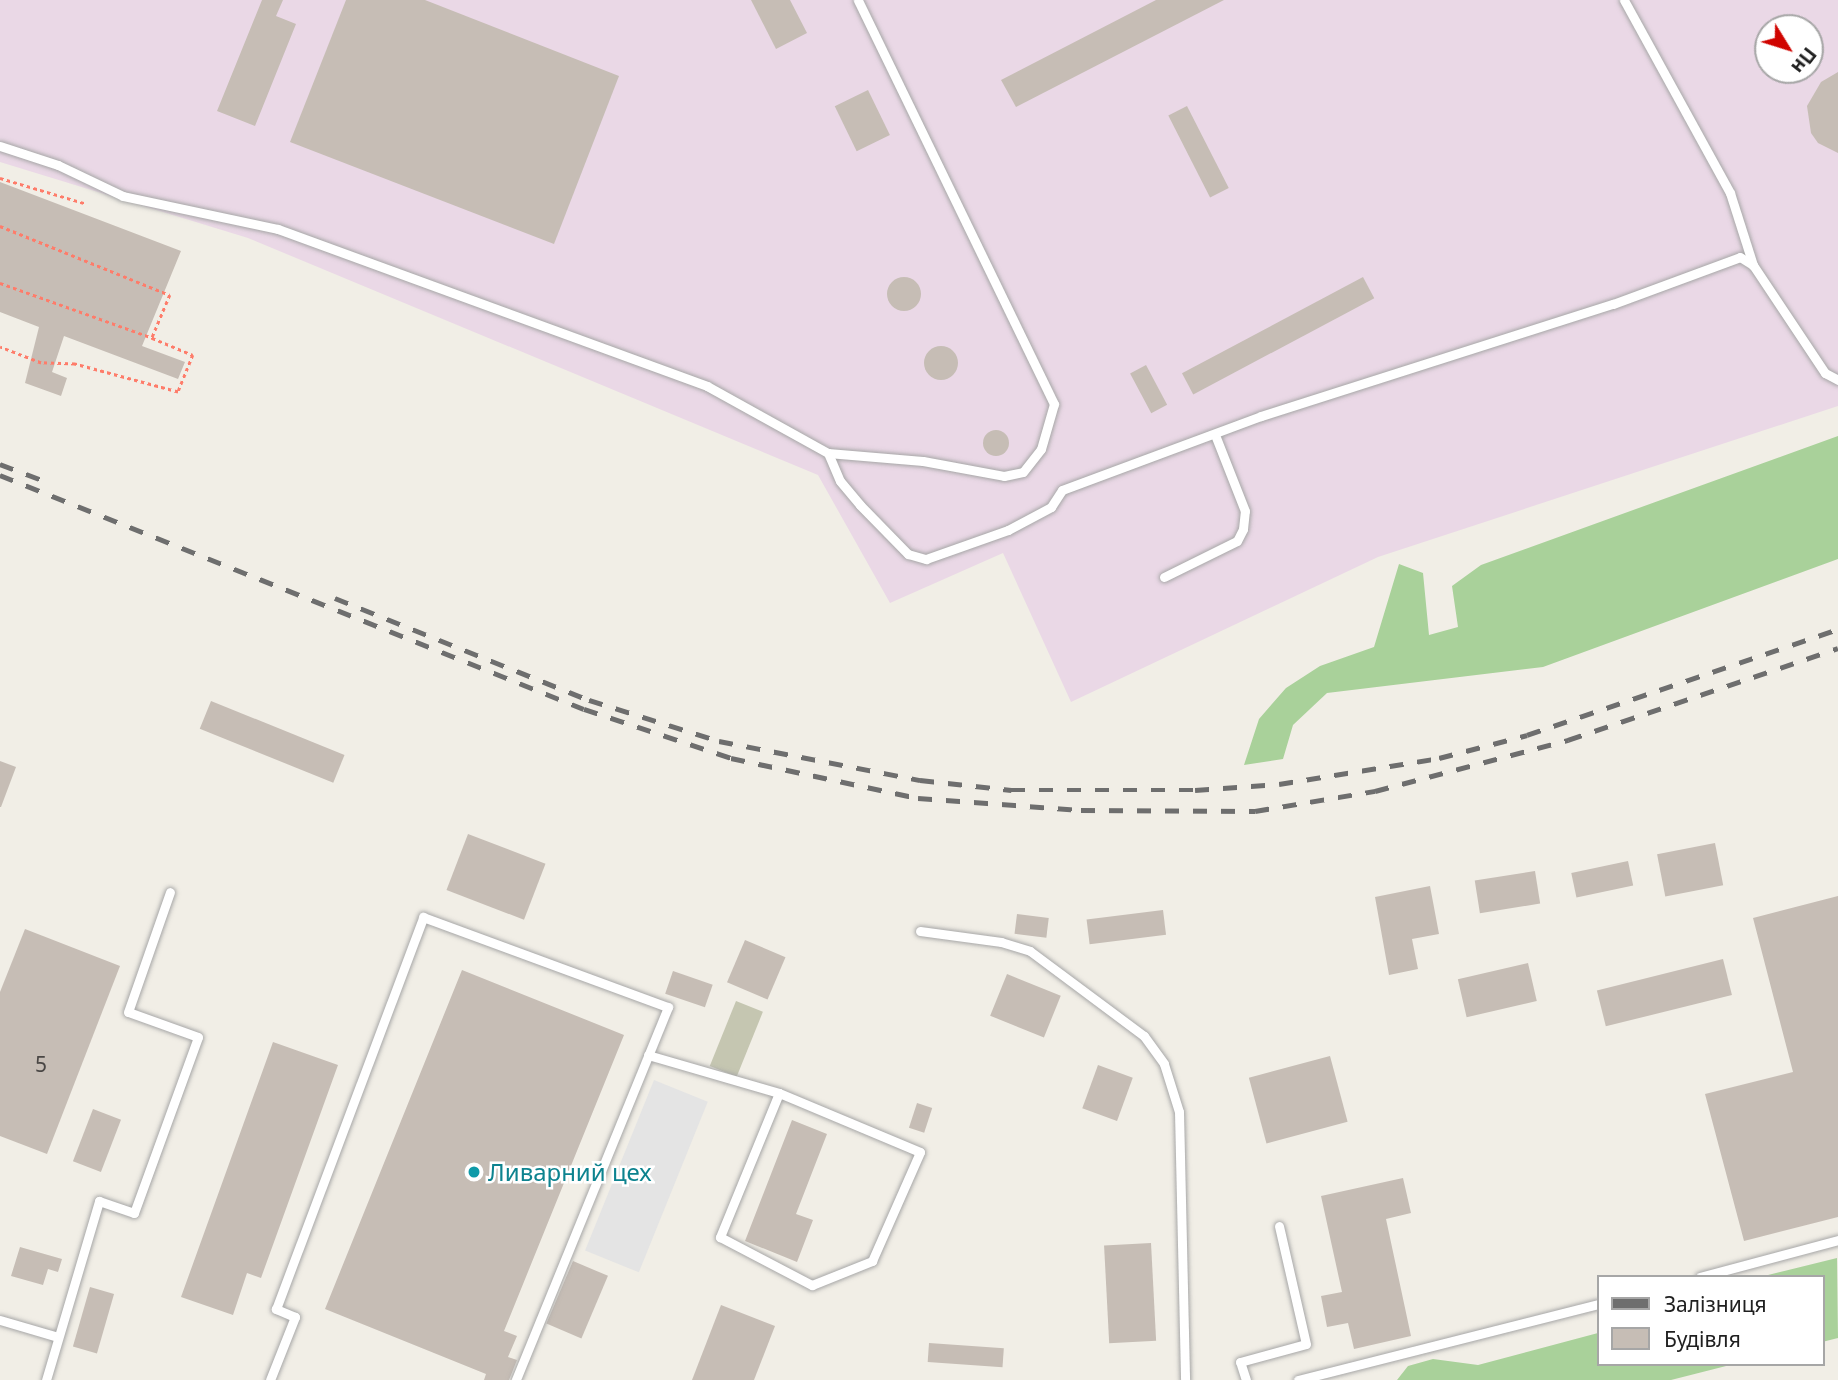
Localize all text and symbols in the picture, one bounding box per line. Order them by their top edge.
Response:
north arrow [1754,14,1824,84]
text: Пн [1785,42,1823,79]
house number: 5 [35,1051,47,1077]
place label: Ливарний цех [488,1158,652,1186]
marker: Ливарний цех [466,1164,482,1180]
legend [1596,1275,1824,1366]
text: Залізниця [1664,1290,1767,1318]
text: Будівля [1664,1325,1741,1353]

